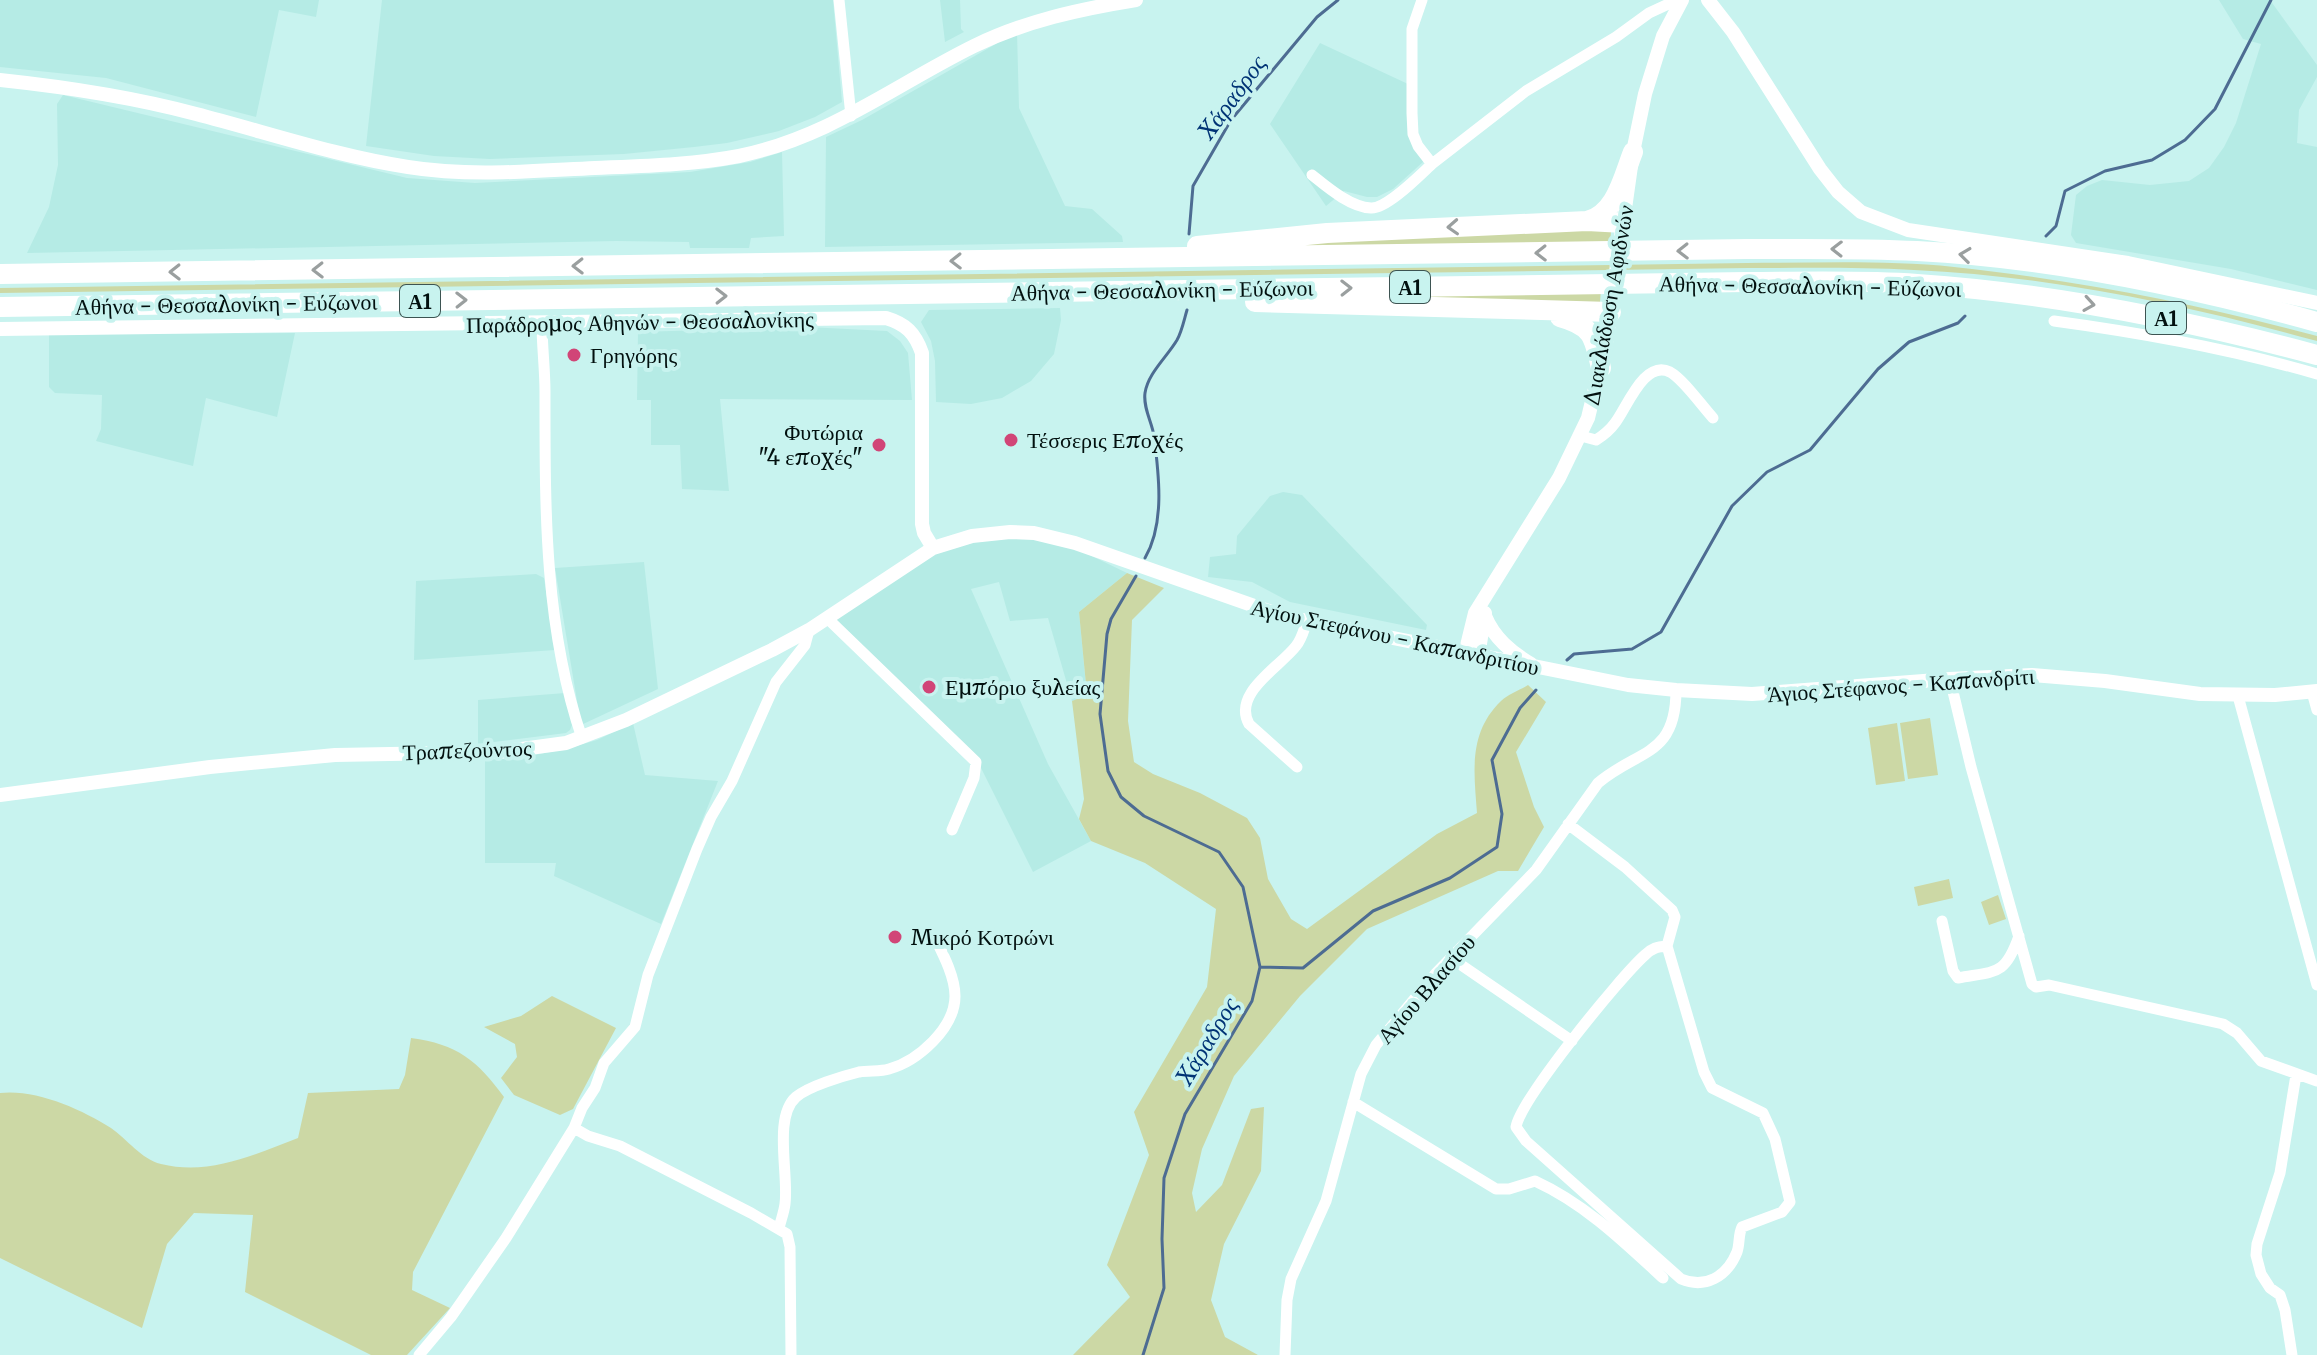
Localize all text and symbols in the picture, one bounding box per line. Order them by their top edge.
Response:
water label: Χάραδρος [1190,49,1273,146]
street label: Διακλάδωση Αφιδνών [1576,203,1640,409]
one-way arrow [1446,219,1459,236]
one-way arrow [1830,240,1843,258]
one-way arrow [1676,242,1689,259]
one-way arrow [1534,244,1547,262]
one-way arrow [1958,247,1972,264]
one-way arrow [949,252,962,269]
one-way arrow [571,257,584,275]
one-way arrow [311,261,324,278]
one-way arrow [168,263,181,280]
street label: Αθήνα - Θεσσαλονίκη - Εύζωνοι [1659,269,1962,303]
road number: Α1 [1390,271,1430,303]
street label: Αθήνα - Θεσσαλονίκη - Εύζωνοι [1011,273,1314,307]
one-way arrow [1340,279,1353,296]
road number: Α1 [400,285,440,317]
street label: Αθήνα - Θεσσαλονίκη - Εύζωνοι [75,287,378,321]
one-way arrow [715,288,728,305]
one-way arrow [455,291,468,309]
one-way arrow [2082,295,2096,312]
road number: Α1 [2146,302,2186,334]
street label: Παράδρομος Αθηνών - Θεσσαλονίκης [466,305,814,339]
place label: Γρηγόρης [590,341,677,369]
marker: Γρηγόρης [565,346,583,364]
place label: Φυτώρια "4 εποχές" [758,418,863,471]
place label: Τέσσερις Εποχές [1027,426,1183,454]
marker: Τέσσερις Εποχές [1002,431,1020,449]
marker: Φυτώρια "4 εποχές" [870,436,888,454]
street label: Αγίου Στεφάνου - Καπανδριτίου [1248,593,1542,681]
street label: Άγιος Στέφανος - Καπανδρίτι [1766,662,2036,708]
place label: Εμπόριο ξυλείας [945,673,1101,701]
marker: Εμπόριο ξυλείας [920,678,938,696]
street label: Τραπεζούντος [402,734,532,766]
place label: Μικρό Κοτρώνι [911,923,1054,951]
marker: Μικρό Κοτρώνι [886,928,904,946]
street label: Αγίου Βλασίου [1371,928,1481,1049]
water label: Χάραδρος [1168,991,1245,1091]

